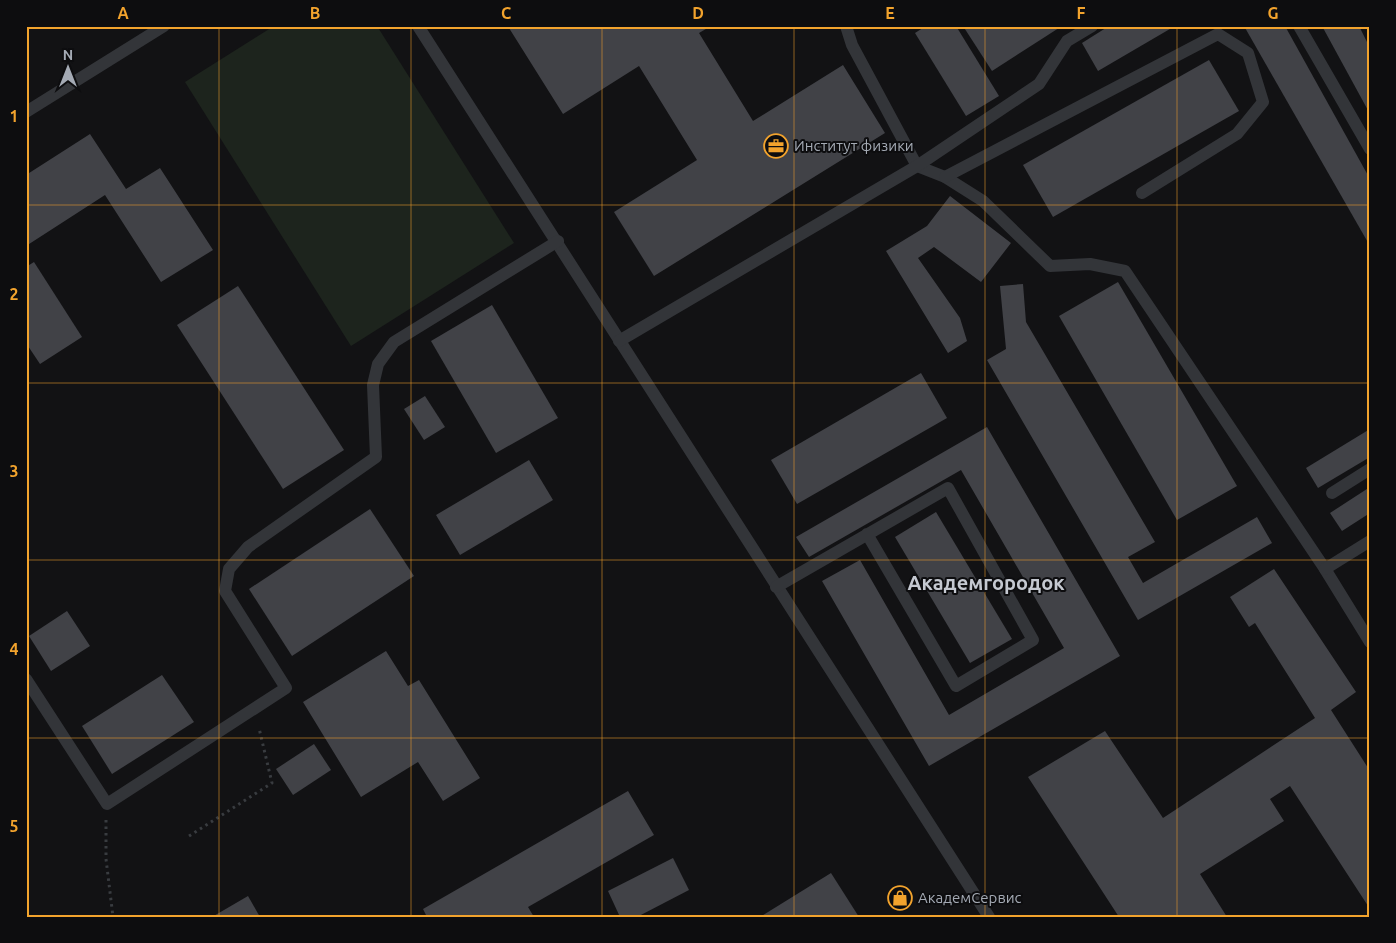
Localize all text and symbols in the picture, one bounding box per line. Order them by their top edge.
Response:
text: A [117,4,129,22]
text: B [310,4,320,22]
text: C [501,4,511,22]
text: D [692,4,704,22]
text: E [885,4,895,22]
text: F [1077,4,1086,22]
text: G [1267,4,1279,22]
north arrow [42,42,92,92]
text: N [63,47,73,63]
text: 1 [9,107,19,125]
office icon: Институт физики [763,133,789,159]
place label: Институт физики [794,137,914,154]
text: 2 [9,285,19,303]
text: 3 [9,462,19,480]
district label: Академгородок [907,571,1065,594]
text: 4 [9,640,19,658]
text: 5 [9,817,19,835]
shop icon: АкадемСервис [887,885,913,911]
place label: АкадемСервис [918,889,1022,906]

